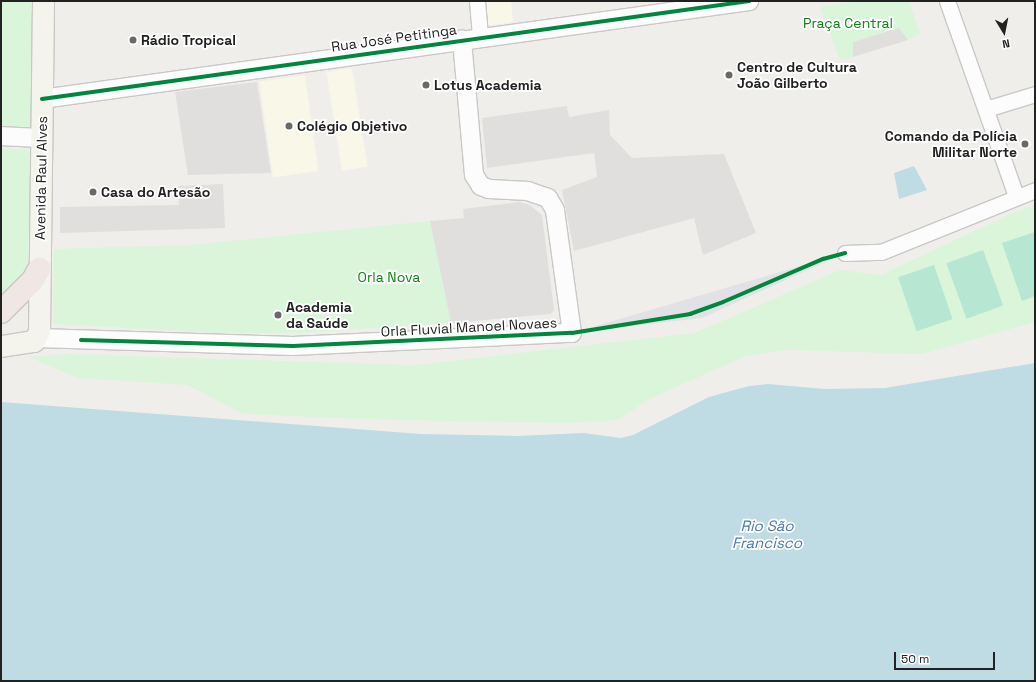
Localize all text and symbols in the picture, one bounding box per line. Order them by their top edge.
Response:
north arrow [984,12,1024,52]
park label: Praça Central [803,15,893,31]
street label: Rua José Petitinga [330,21,458,55]
place label: Rádio Tropical [141,32,236,48]
marker: Rádio Tropical [128,35,138,45]
text: N [1001,36,1011,51]
place label: Centro de Cultura João Gilberto [737,59,857,92]
marker: Centro de Cultura João Gilberto [724,70,734,80]
place label: Lotus Academia [434,77,542,93]
marker: Lotus Academia [421,80,431,90]
street label: Avenida Raul Alves [32,116,50,240]
place label: Colégio Objetivo [297,118,407,134]
marker: Colégio Objetivo [284,121,294,131]
place label: Comando da Polícia Militar Norte [885,128,1017,160]
marker: Comando da Polícia Militar Norte [1020,139,1030,149]
place label: Casa do Artesão [101,184,210,200]
marker: Casa do Artesão [88,187,98,197]
park label: Orla Nova [358,269,420,285]
place label: Academia da Saúde [286,299,352,332]
marker: Academia da Saúde [273,310,283,320]
street label: Orla Fluvial Manoel Novaes [380,314,558,340]
water label: Rio São Francisco [732,516,802,551]
scale bar [896,644,997,670]
text: 50 m [901,651,929,667]

